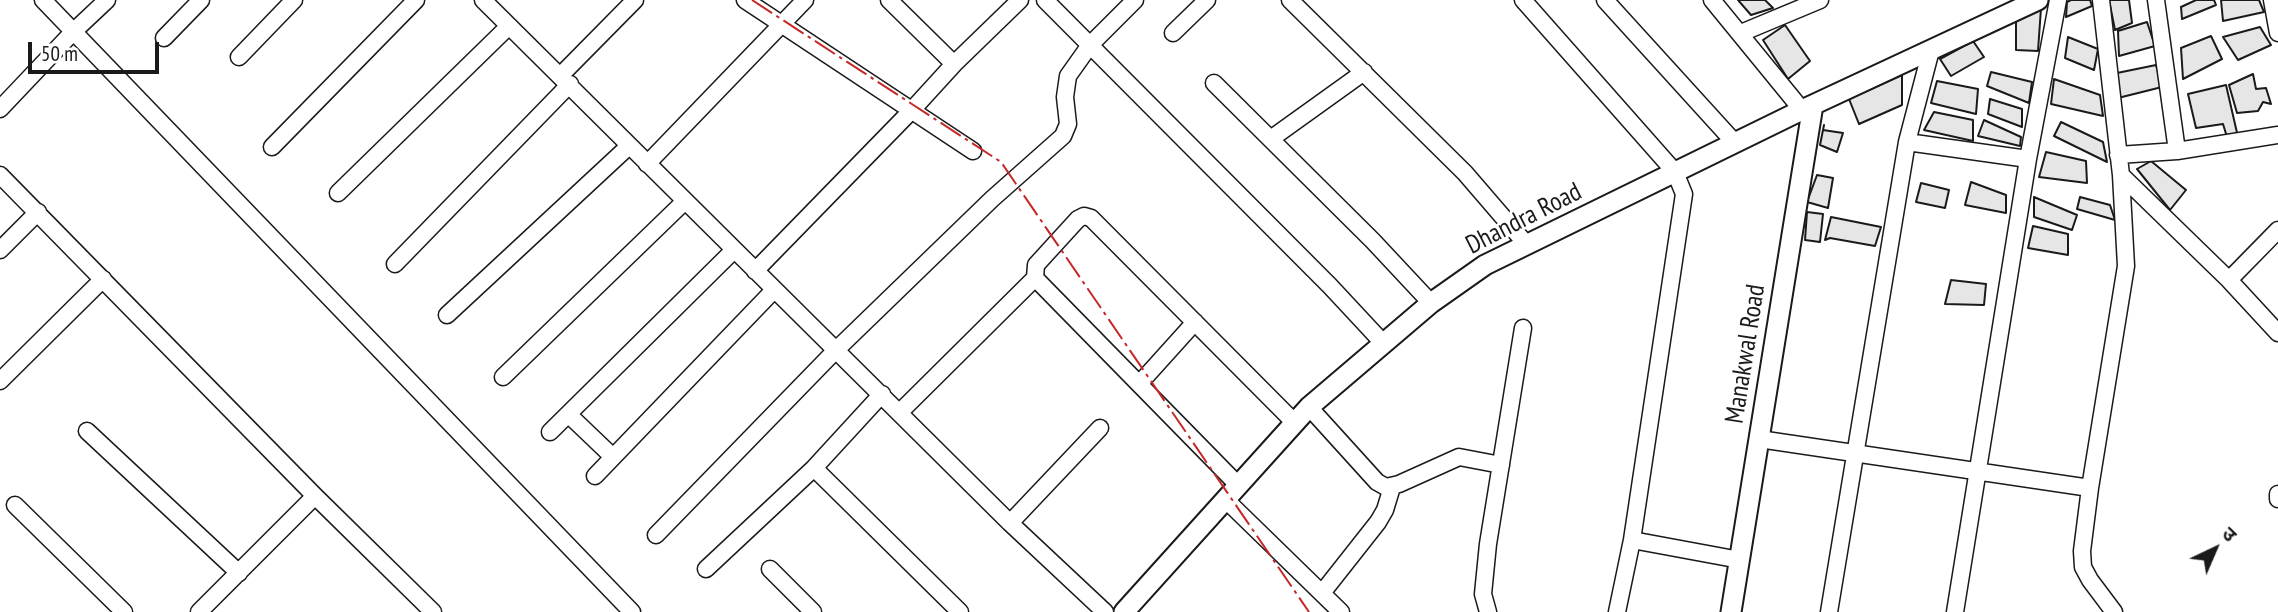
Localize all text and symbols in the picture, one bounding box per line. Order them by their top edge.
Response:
scale bar [32,28,163,72]
text: 50 m [41,40,78,67]
street label: Dhandra Road [1461,177,1587,261]
street label: Manakwal Road [1720,282,1772,426]
north arrow [2180,514,2250,584]
text: उ [2217,521,2242,546]

